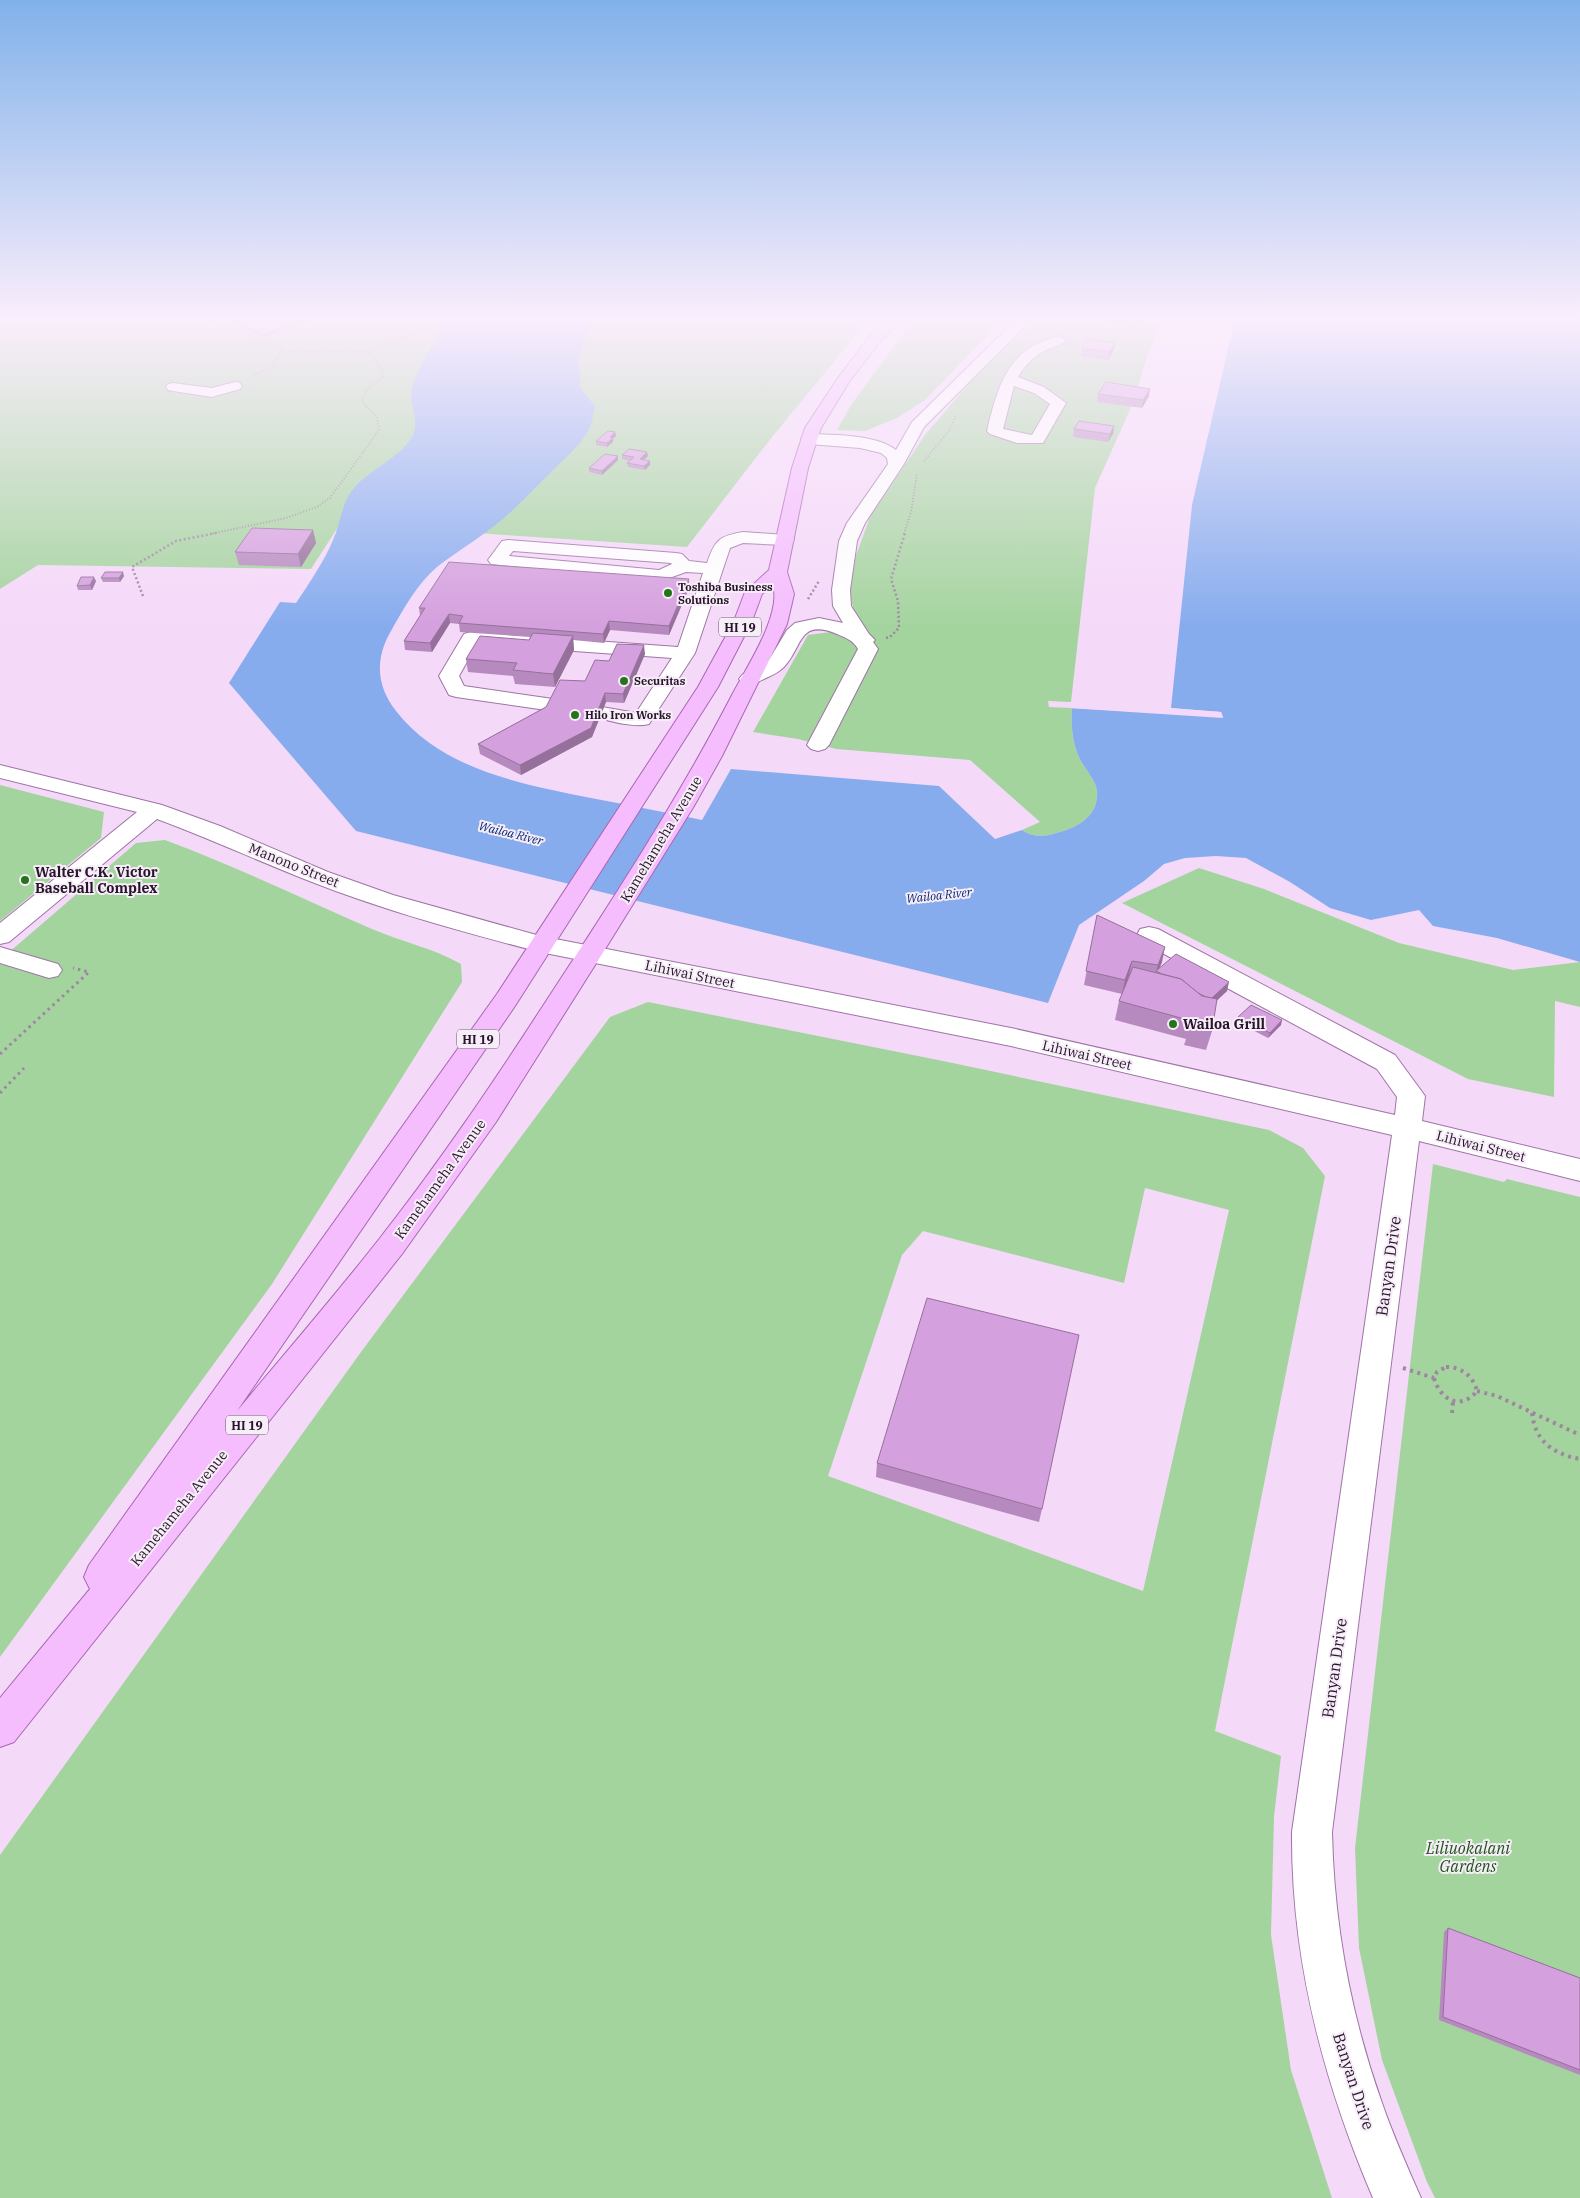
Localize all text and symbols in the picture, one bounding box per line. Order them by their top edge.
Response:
place label: Toshiba Business Solutions [678,580,773,607]
marker: Toshiba Business Solutions [662,587,674,599]
road number: HI 19 [719,618,761,636]
place label: Securitas [634,674,686,688]
marker: Securitas [618,675,630,687]
place label: Hilo Iron Works [585,708,671,722]
marker: Hilo Iron Works [569,709,581,721]
street label: Kamehameha Avenue [616,773,706,905]
water label: Wailoa River [477,818,546,848]
street label: Manono Street [246,839,342,891]
place label: Walter C.K. Victor Baseball Complex [35,863,158,897]
marker: Walter C.K. Victor Baseball Complex [19,874,31,886]
water label: Wailoa River [905,884,973,906]
street label: Lihiwai Street [643,956,737,992]
place label: Wailoa Grill [1183,1015,1266,1033]
marker: Wailoa Grill [1167,1018,1179,1030]
road number: HI 19 [457,1030,499,1048]
street label: Lihiwai Street [1041,1036,1134,1074]
street label: Kamehameha Avenue [390,1115,490,1243]
street label: Lihiwai Street [1435,1126,1528,1166]
street label: Banyan Drive [1371,1215,1405,1317]
road number: HI 19 [226,1416,268,1434]
street label: Kamehameha Avenue [127,1446,231,1570]
street label: Banyan Drive [1317,1617,1351,1719]
park label: Liliuokalani Gardens [1425,1838,1510,1876]
street label: Banyan Drive [1329,2030,1379,2132]

